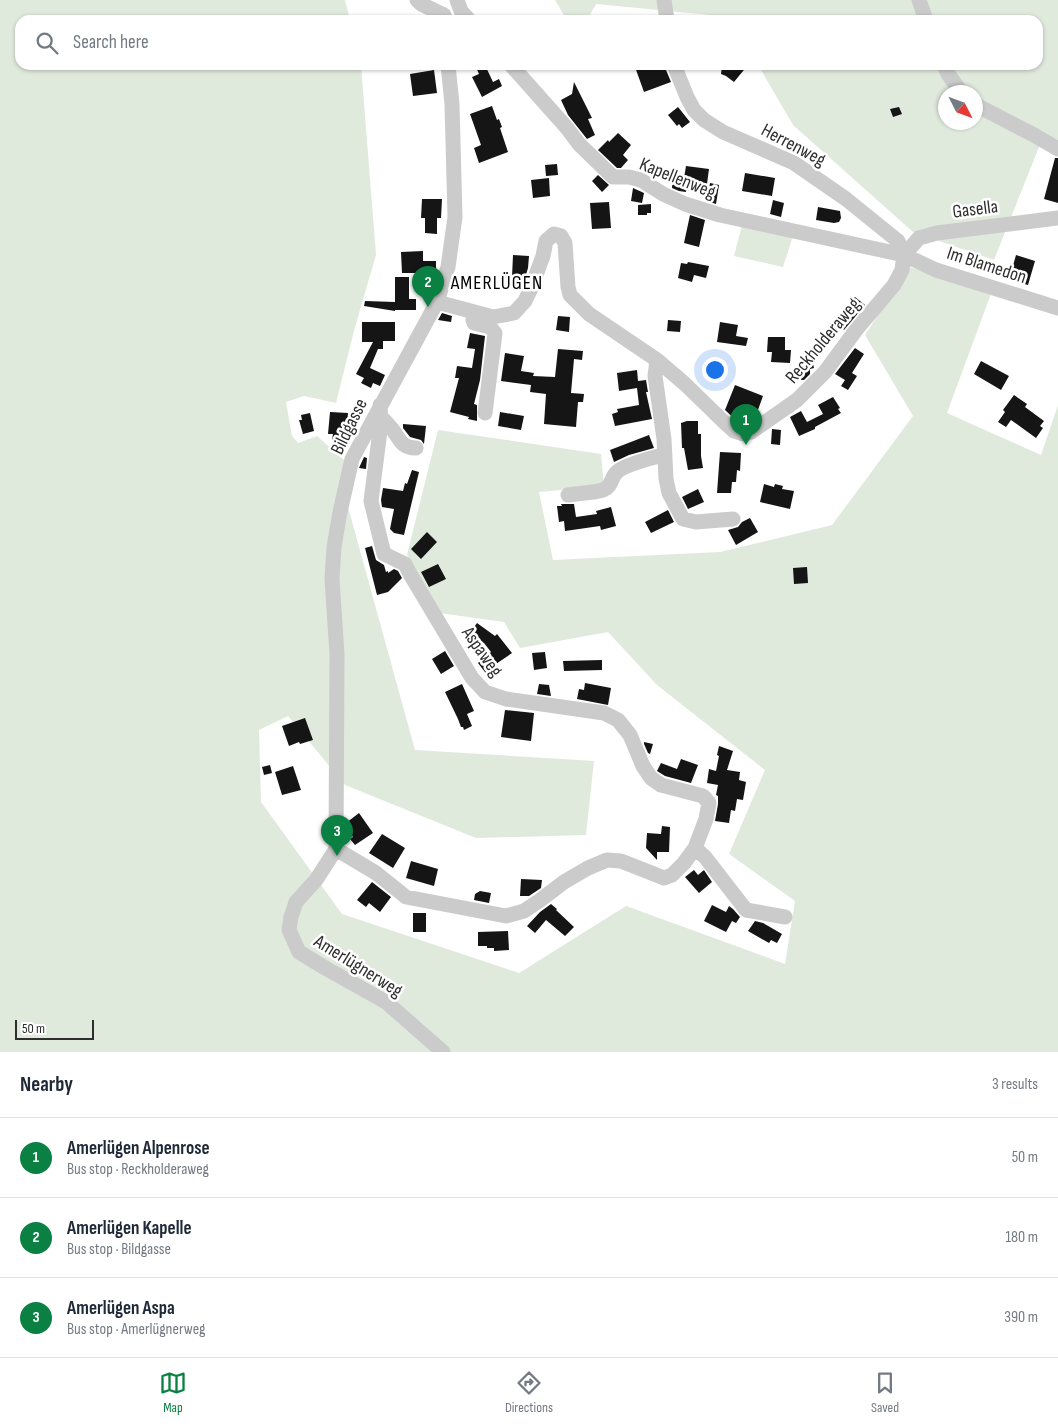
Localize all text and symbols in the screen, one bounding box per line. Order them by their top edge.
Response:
search box [15,15,1043,70]
icon: search [33,29,61,57]
text: Search here [73,31,149,54]
north arrow [938,85,983,130]
street label: Herrenweg [757,119,830,172]
street label: Kapellenweg [636,153,719,204]
street label: Gasella [951,195,999,224]
street label: Im Blamedon [944,242,1029,289]
pin: 2 [412,266,444,307]
district label: AMERLÜGEN [450,271,543,295]
street label: Reckholderaweg [781,293,866,388]
your location [702,357,728,383]
street label: Bildgasse [326,395,373,458]
pin: 1 [730,404,762,445]
street label: Aspaweg [456,622,507,682]
pin: 3 [321,815,353,856]
street label: Amerlügnerweg [309,929,407,1003]
scale bar [15,1017,94,1040]
text: 50 m [22,1020,45,1037]
text: Nearby [20,1072,73,1097]
text: 3 results [992,1075,1038,1094]
text: Amerlügen Alpenrose [67,1137,210,1160]
text: 1 [33,1148,39,1167]
text: 50 m [1012,1148,1038,1167]
text: Bus stop · Reckholderaweg [67,1160,209,1179]
text: Amerlügen Kapelle [67,1217,192,1240]
text: 2 [32,1228,40,1247]
text: 180 m [1005,1228,1038,1247]
text: Bus stop · Bildgasse [67,1240,171,1259]
text: Amerlügen Aspa [67,1297,175,1320]
text: 3 [32,1308,40,1327]
text: 390 m [1004,1308,1038,1327]
text: Bus stop · Amerlügnerweg [67,1320,205,1339]
tab: Map [159,1369,187,1416]
tab: Directions [505,1369,553,1416]
tab: Saved [871,1369,899,1416]

